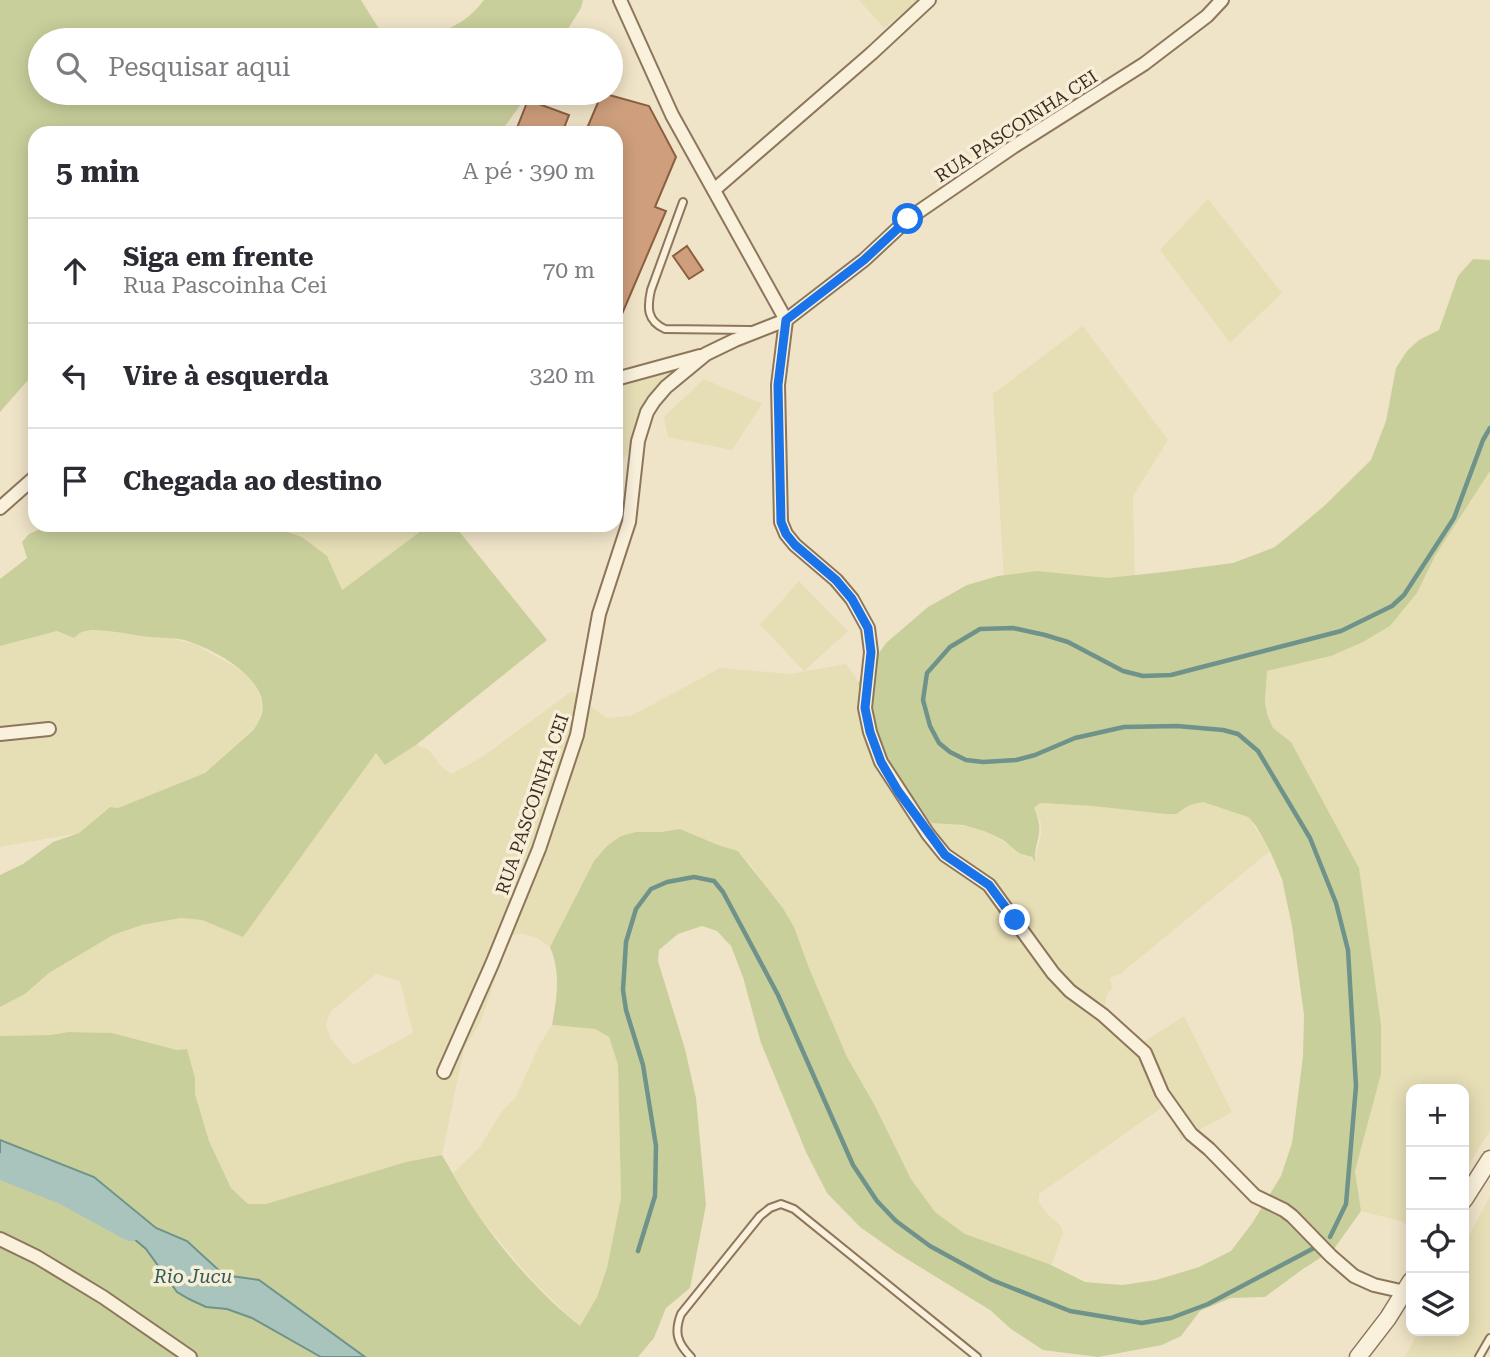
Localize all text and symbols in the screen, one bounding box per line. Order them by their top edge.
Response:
search box [28,28,623,105]
icon: search [52,48,90,86]
text: Pesquisar aqui [108,52,290,82]
street label: RUA PASCOINHA CEI [931,66,1101,186]
text: 5 min [56,154,139,189]
text: A pé · 390 m [463,158,595,185]
route start [892,203,923,234]
text: Siga em frente [123,242,313,272]
icon: ahead [56,252,94,290]
text: 70 m [542,257,595,284]
text: Rua Pascoinha Cei [123,272,327,299]
icon: left [56,357,94,395]
text: Vire à esquerda [123,361,328,391]
text: 320 m [530,362,595,389]
icon: arrive [56,462,94,500]
text: Chegada ao destino [123,466,382,496]
street label: RUA PASCOINHA CEI [491,711,573,897]
route end [999,904,1030,935]
map controls [1406,1084,1469,1336]
button: + [1406,1084,1469,1147]
button: − [1406,1147,1469,1210]
button: locate [1406,1210,1469,1273]
water label: Rio Jucu [153,1265,233,1288]
button: layers [1406,1273,1469,1336]

